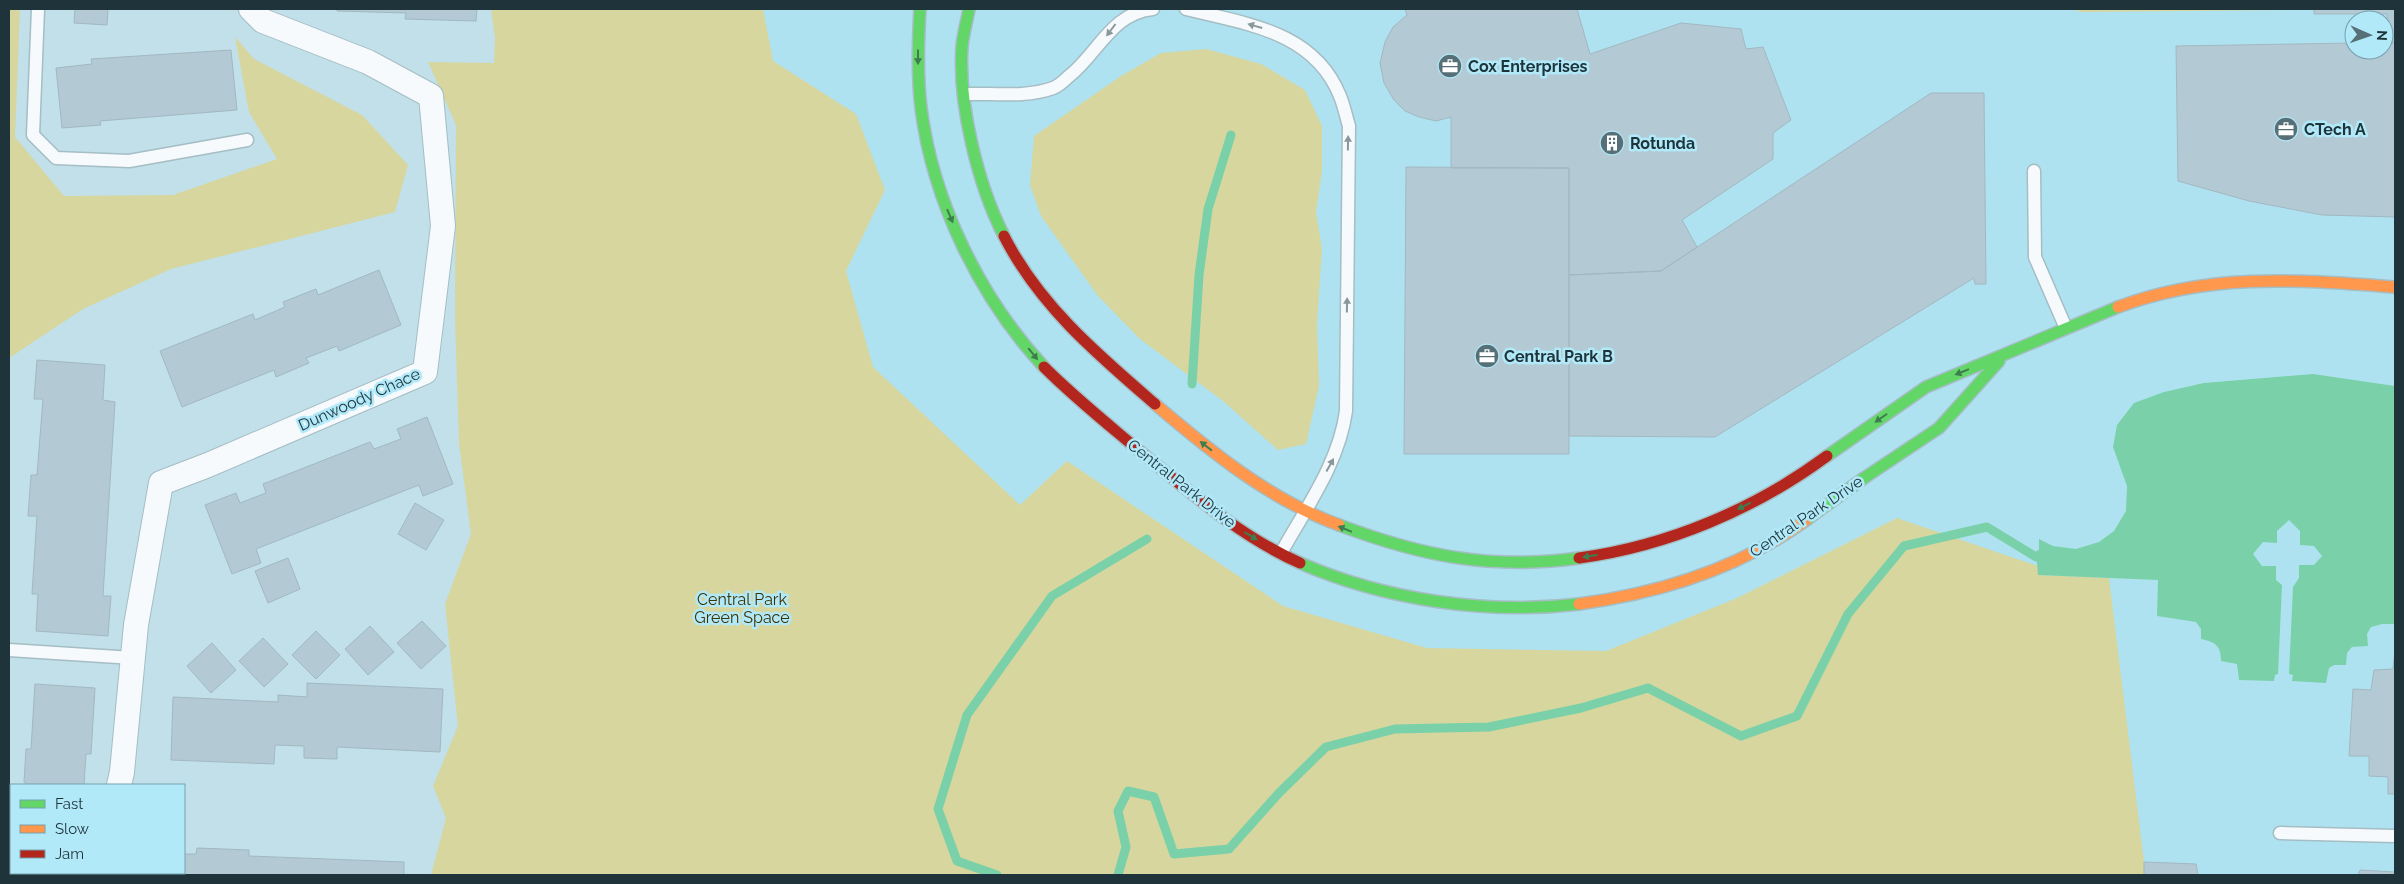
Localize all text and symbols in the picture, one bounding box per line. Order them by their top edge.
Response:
north arrow [2344,10,2394,60]
one-way arrow [1247,22,1262,30]
one-way arrow [1105,23,1116,36]
text: N [2374,30,2390,41]
one-way arrow [914,50,922,66]
office icon: Cox Enterprises [1437,53,1463,79]
place label: Cox Enterprises [1468,57,1588,76]
office icon: CTech A [2273,116,2299,142]
place label: CTech A [2304,120,2366,139]
building icon: Rotunda [1599,130,1625,156]
place label: Rotunda [1630,134,1695,153]
one-way arrow [1344,135,1352,151]
one-way arrow [946,209,954,223]
one-way arrow [1343,297,1351,313]
office icon: Central Park B [1474,343,1500,369]
one-way arrow [1027,347,1038,360]
place label: Central Park B [1504,347,1613,366]
street label: Dunwoody Chace [295,364,423,435]
one-way arrow [1955,369,1969,377]
one-way arrow [1874,413,1887,423]
street label: Central Park Drive [1124,435,1240,532]
one-way arrow [1200,440,1213,451]
one-way arrow [1326,459,1335,472]
street label: Central Park Drive [1746,472,1866,561]
one-way arrow [1737,502,1751,510]
one-way arrow [1338,525,1352,533]
one-way arrow [1245,531,1258,540]
one-way arrow [1582,553,1598,561]
park label: Central Park Green Space [694,590,790,627]
legend [10,784,185,874]
text: Fast [55,795,83,813]
text: Slow [55,820,89,838]
text: Jam [55,845,84,863]

